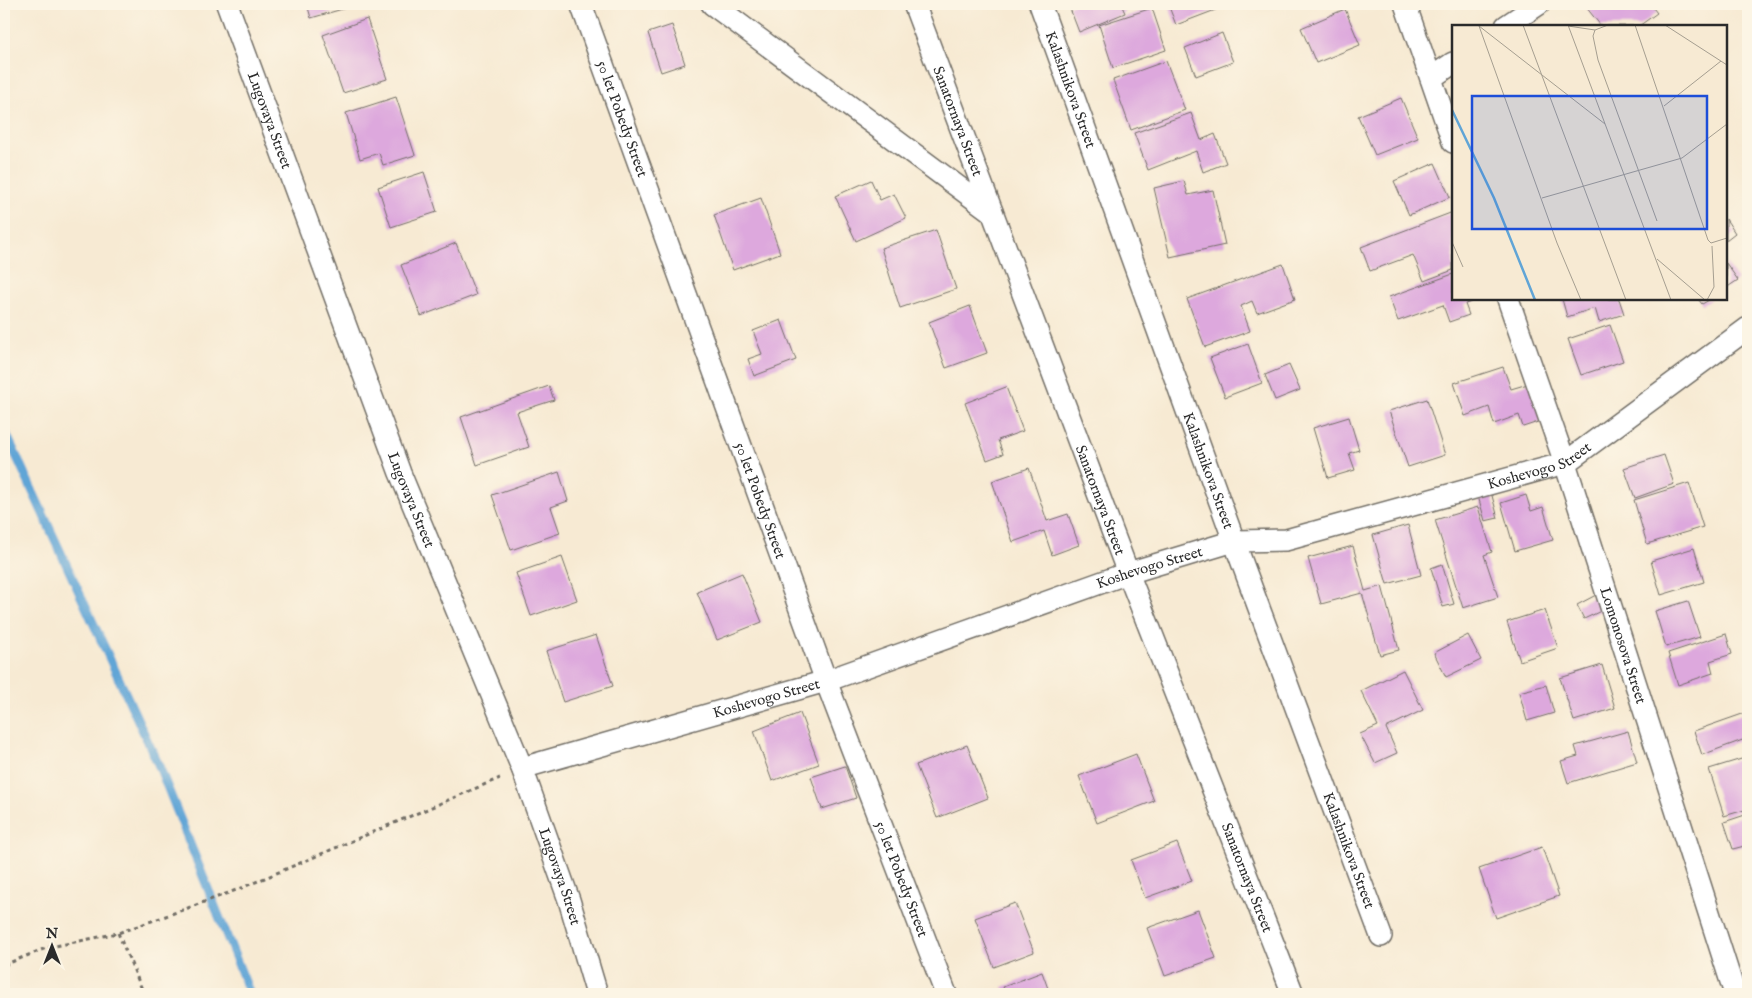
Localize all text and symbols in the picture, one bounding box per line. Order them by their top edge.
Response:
inset map [1452,25,1727,300]
street label: Kalashnikova Street [1041,29,1101,151]
street label: 50 let Pobedy Street [593,58,652,180]
street label: Sanatornaya Street [929,63,987,179]
street label: Lugovaya Street [243,69,296,171]
street label: Kalashnikova Street [1179,410,1238,531]
street label: Koshevogo Street [1485,437,1595,494]
street label: 50 let Pobedy Street [731,440,790,561]
street label: Sanatornaya Street [1071,442,1130,558]
street label: Lugovaya Street [384,449,439,551]
street label: Koshevogo Street [1094,542,1205,593]
street label: Lomonosova Street [1596,585,1651,706]
street label: Koshevogo Street [710,674,822,722]
street label: Kalashnikova Street [1319,789,1379,911]
street label: 50 let Pobedy Street [871,818,933,940]
street label: Sanatornaya Street [1217,820,1277,935]
street label: Lugovaya Street [535,825,585,927]
north arrow [28,920,78,970]
text: N [45,925,58,943]

